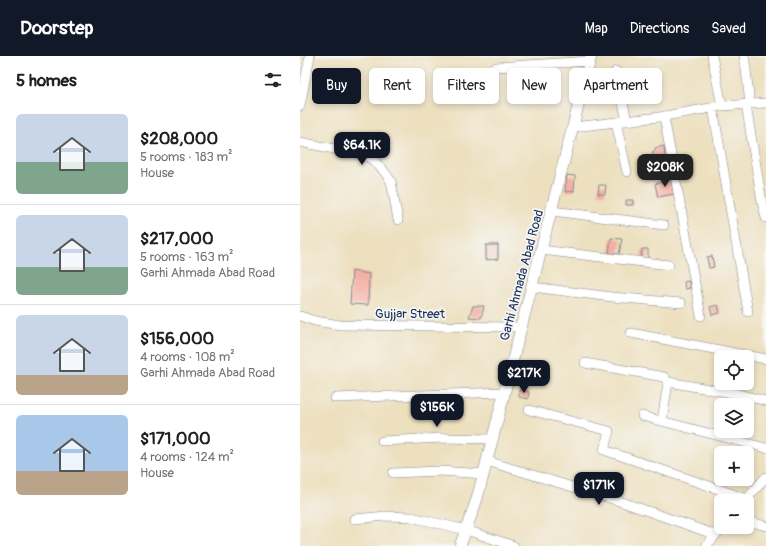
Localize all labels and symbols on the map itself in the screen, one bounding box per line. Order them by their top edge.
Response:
pin: $64.1K [329,132,395,166]
pin: $208K [637,154,693,188]
street label: Garhi Ahmada Abad Road [497,208,547,343]
street label: Gujjar Street [375,306,446,322]
pin: $217K [496,360,552,394]
pin: $156K [409,394,465,428]
pin: $171K [571,472,627,506]

